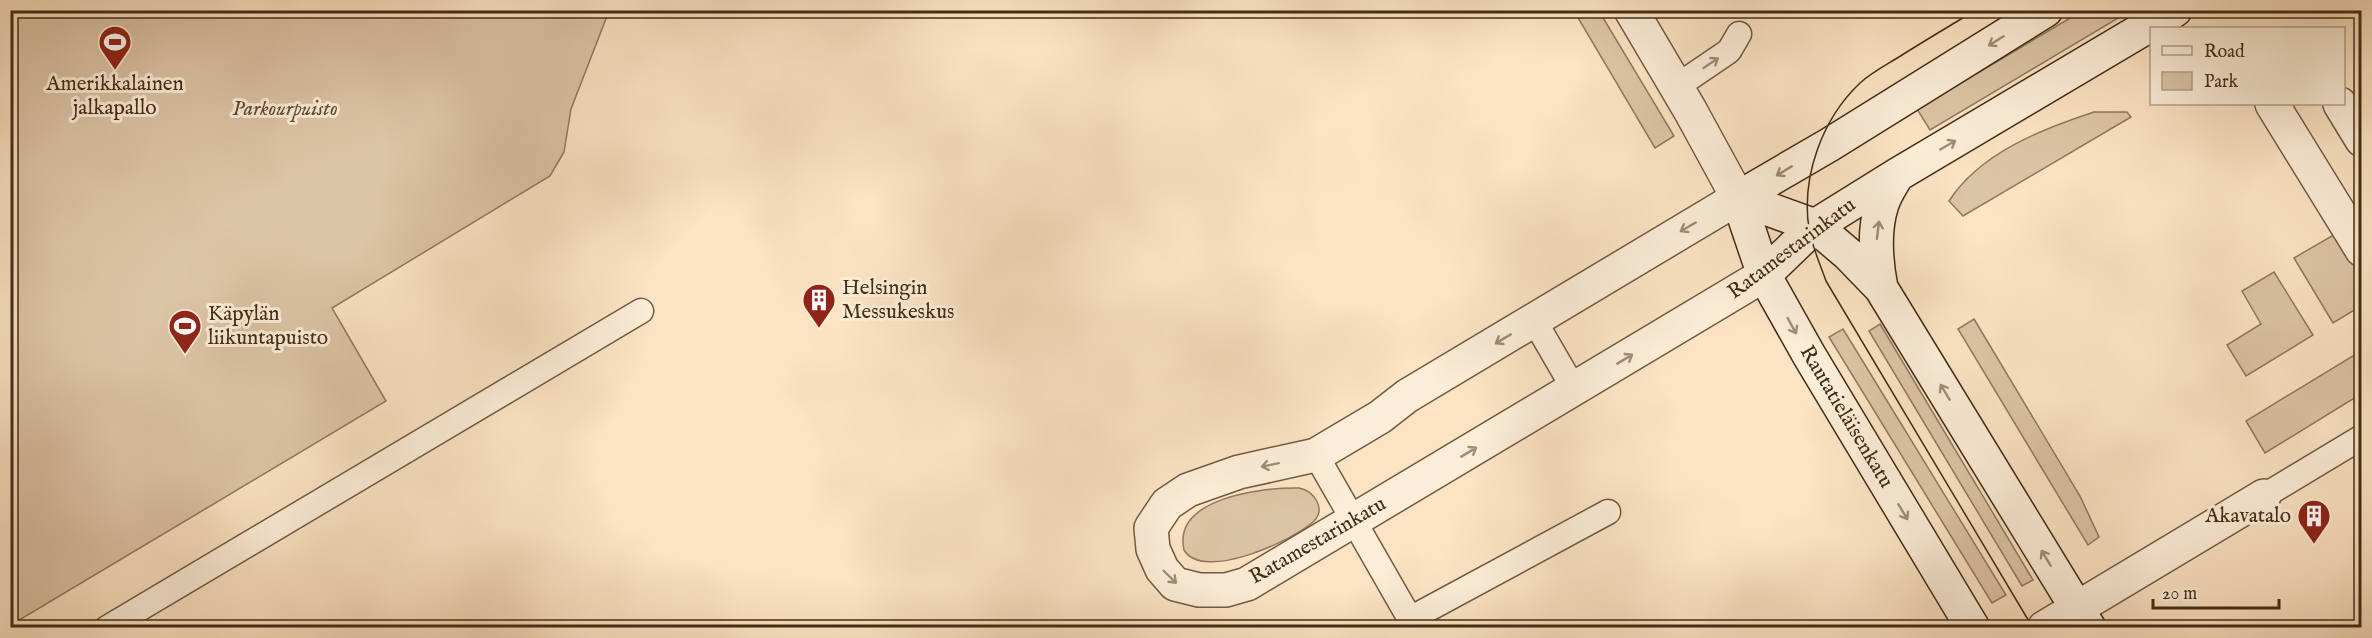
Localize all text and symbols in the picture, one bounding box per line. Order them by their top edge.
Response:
sports icon: Amerikkalainen jalkapallo [97,24,133,71]
legend [2150,27,2345,105]
one-way arrow [1988,36,2005,48]
text: Road [2204,41,2245,64]
one-way arrow [1702,57,1718,69]
place label: Amerikkalainen jalkapallo [45,71,184,122]
text: Park [2204,71,2239,94]
park label: Parkourpuisto [232,96,338,123]
one-way arrow [1939,139,1956,151]
one-way arrow [1776,166,1793,178]
street label: Ratamestarinkatu [1723,192,1862,306]
one-way arrow [1873,221,1884,241]
one-way arrow [1680,222,1697,234]
place label: Helsingin Messukeskus [842,275,955,326]
building icon: Helsingin Messukeskus [801,282,837,329]
place label: Käpylän liikuntapuisto [208,301,328,352]
sports icon: Käpylän liikuntapuisto [167,308,203,355]
one-way arrow [1787,317,1798,335]
one-way arrow [1495,333,1512,345]
street label: Rautatieläisenkatu [1793,341,1899,493]
one-way arrow [1616,353,1633,365]
one-way arrow [1938,384,1950,401]
one-way arrow [1460,446,1477,458]
one-way arrow [1261,460,1280,471]
street label: Ratamestarinkatu [1245,491,1391,591]
building icon: Akavatalo [2296,498,2332,545]
one-way arrow [1898,503,1910,520]
place label: Akavatalo [2204,503,2291,530]
one-way arrow [2040,550,2052,567]
one-way arrow [1163,570,1177,585]
scale bar [2153,572,2279,610]
text: 20 m [2162,583,2197,606]

